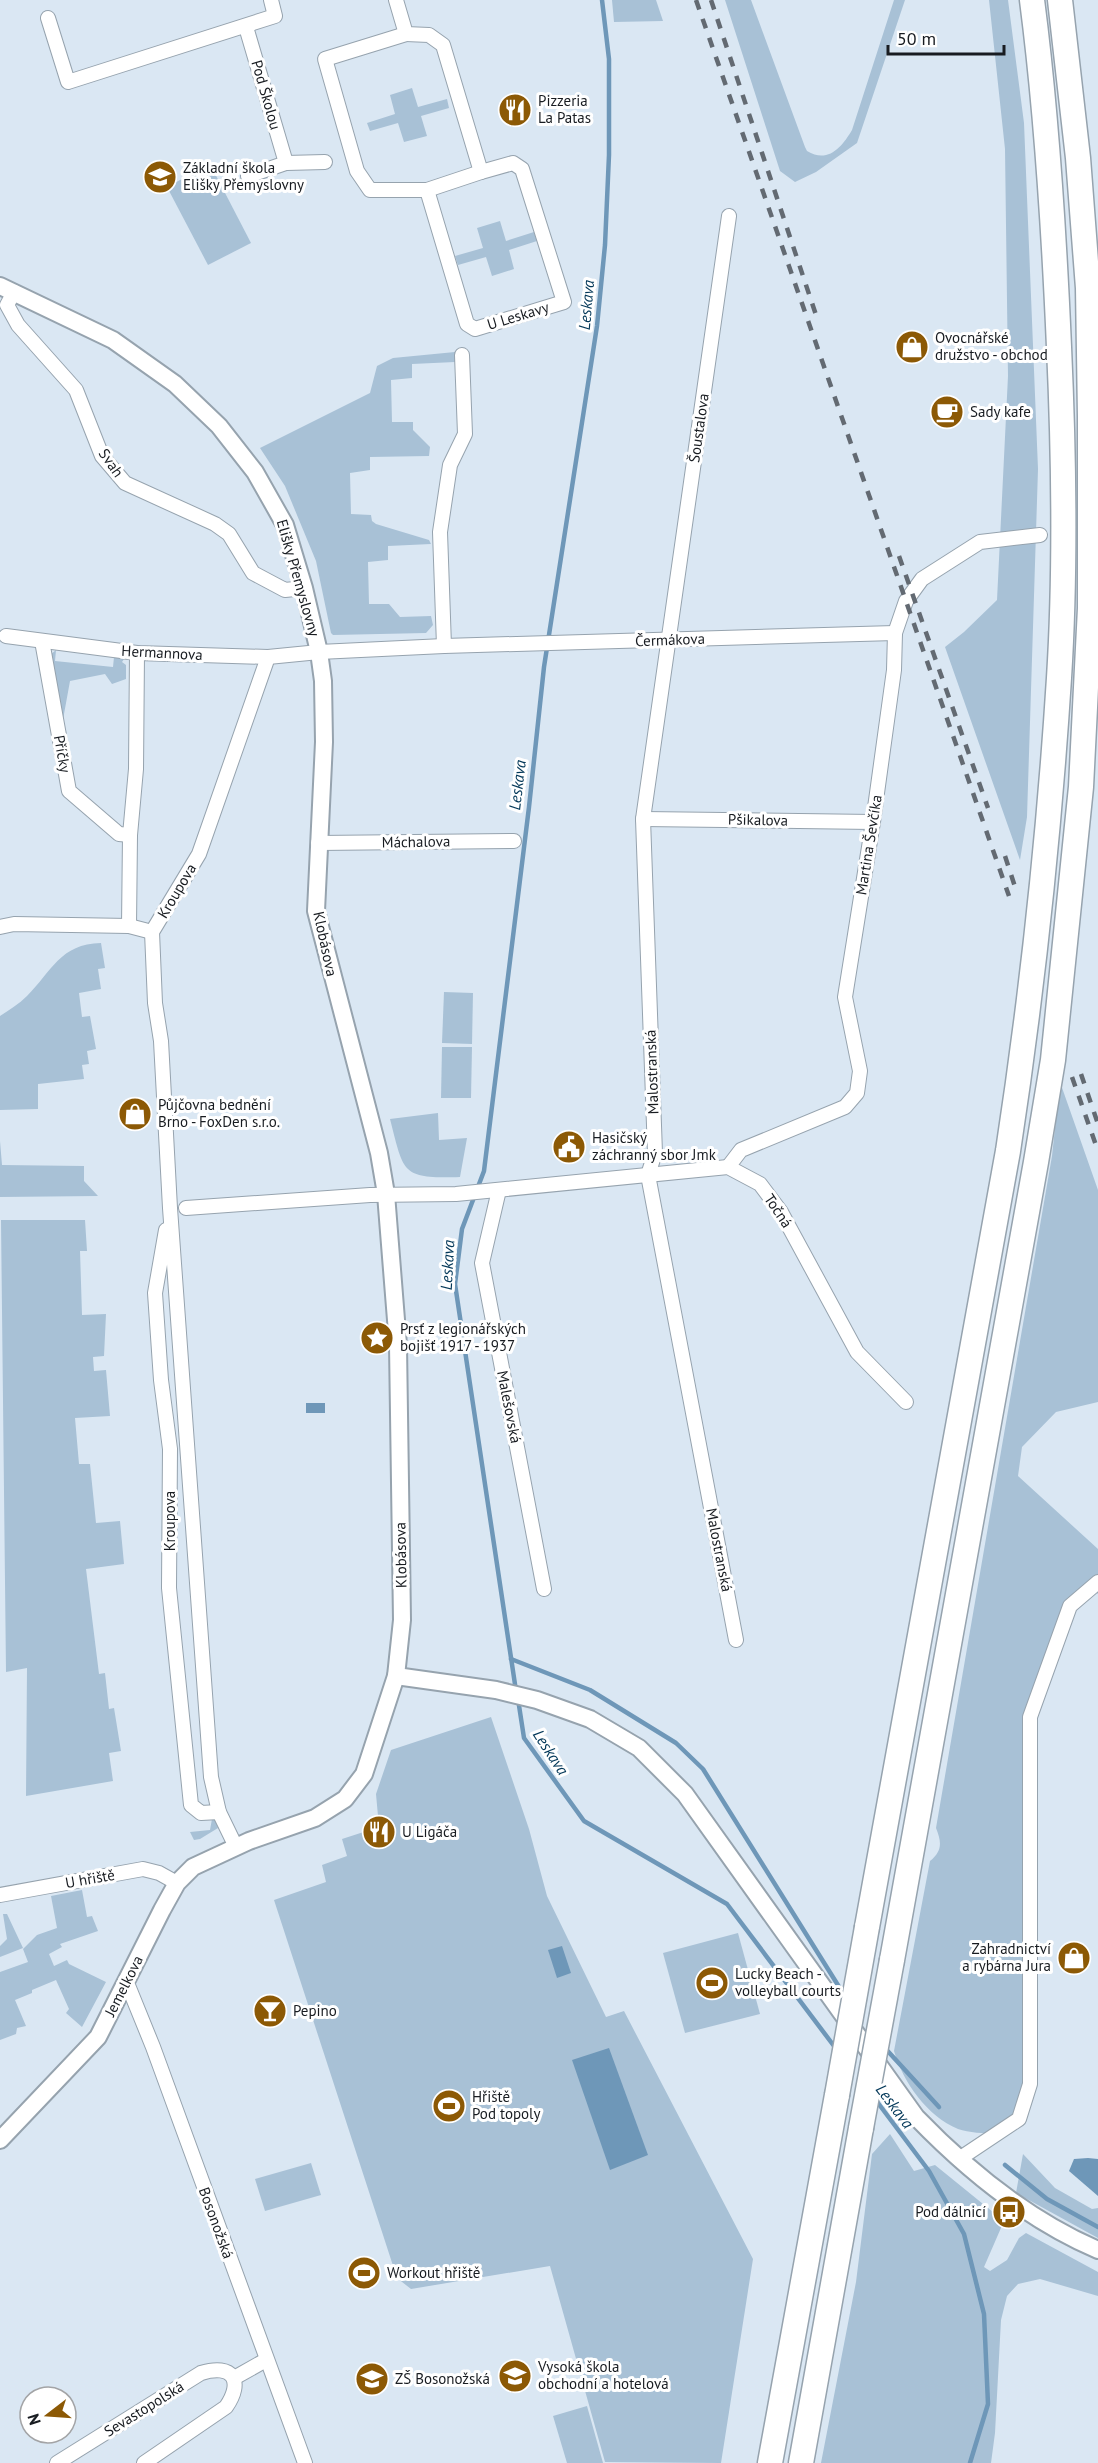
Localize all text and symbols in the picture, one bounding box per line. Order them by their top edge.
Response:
scale bar [888,18,1004,56]
text: 50 m [897,27,936,50]
street label: Pod Školou [247,58,285,132]
place label: Pizzeria La Patas [538,91,591,127]
restaurant icon: Pizzeria La Patas [497,92,533,128]
place label: Základní škola Elišky Přemyslovny [183,158,304,194]
school or university icon: Základní škola Elišky Přemyslovny [142,159,178,195]
water label: Leskava [574,279,598,331]
street label: U Leskavy [485,297,551,334]
place label: Ovocnářské družstvo - obchod [935,328,1048,364]
shop icon: Ovocnářské družstvo - obchod [894,329,930,365]
street label: Šoustalova [684,392,713,464]
cafe icon: Sady kafe [929,394,965,430]
place label: Sady kafe [970,402,1031,421]
street label: Svah [95,445,128,481]
street label: Elišky Přemyslovny [273,517,324,639]
street label: Čermákova [635,629,705,650]
street label: Hermannova [121,641,203,664]
street label: Příčky [50,734,75,774]
water label: Leskava [504,759,530,811]
street label: Martina Ševčíka [851,793,886,896]
street label: Pšikalova [728,809,788,830]
street label: Máchalova [382,831,450,852]
street label: Kroupova [153,860,200,922]
street label: Klobásova [309,910,342,978]
street label: Malostranská [641,1029,662,1115]
place label: Půjčovna bednění Brno - FoxDen s.r.o. [158,1095,280,1131]
shop icon: Půjčovna bednění Brno - FoxDen s.r.o. [117,1096,153,1132]
place label: Hasičský záchranný sbor Jmk [592,1128,717,1164]
public building icon: Hasičský záchranný sbor Jmk [551,1129,587,1165]
street label: Točná [760,1190,797,1231]
water label: Leskava [436,1239,458,1291]
place label: Prsť z legionářských bojišť 1917 - 1937 [400,1319,526,1355]
place icon: Prsť z legionářských bojišť 1917 - 1937 [359,1320,395,1356]
street label: Malešovská [493,1369,526,1445]
street label: Kroupova [160,1491,179,1551]
street label: Malostranská [702,1506,737,1593]
street label: Klobásova [390,1522,411,1588]
water label: Leskava [529,1725,573,1779]
restaurant icon: U Ligáča [361,1814,397,1850]
place label: U Ligáča [402,1822,457,1841]
street label: U hřiště [64,1865,116,1892]
place label: Zahradnictví a rybárna Jura [962,1939,1051,1975]
shop icon: Zahradnictví a rybárna Jura [1056,1940,1092,1976]
street label: Jemelkova [100,1952,147,2020]
place label: Lucky Beach - volleyball courts [735,1964,841,2000]
sports icon: Lucky Beach - volleyball courts [694,1965,730,2001]
bar icon: Pepino [252,1993,288,2029]
place label: Pepino [293,2001,337,2020]
water label: Leskava [872,2080,918,2132]
place label: Hřiště Pod topoly [472,2087,540,2123]
sports icon: Hřiště Pod topoly [431,2088,467,2124]
street label: Bosonožská [195,2184,238,2261]
bus stop icon: Pod dálnicí [991,2194,1027,2230]
place label: Pod dálnicí [915,2202,986,2221]
sports icon: Workout hřiště [346,2255,382,2291]
place label: Workout hřiště [387,2263,480,2282]
place label: Vysoká škola obchodní a hotelová [537,2357,669,2393]
school or university icon: Vysoká škola obchodní a hotelová [497,2358,533,2394]
school or university icon: ZŠ Bosonožská [354,2361,390,2397]
place label: ZŠ Bosonožská [395,2369,490,2388]
street label: Sevastopolská [100,2376,187,2441]
north arrow [18,2385,78,2445]
text: N [23,2411,45,2427]

